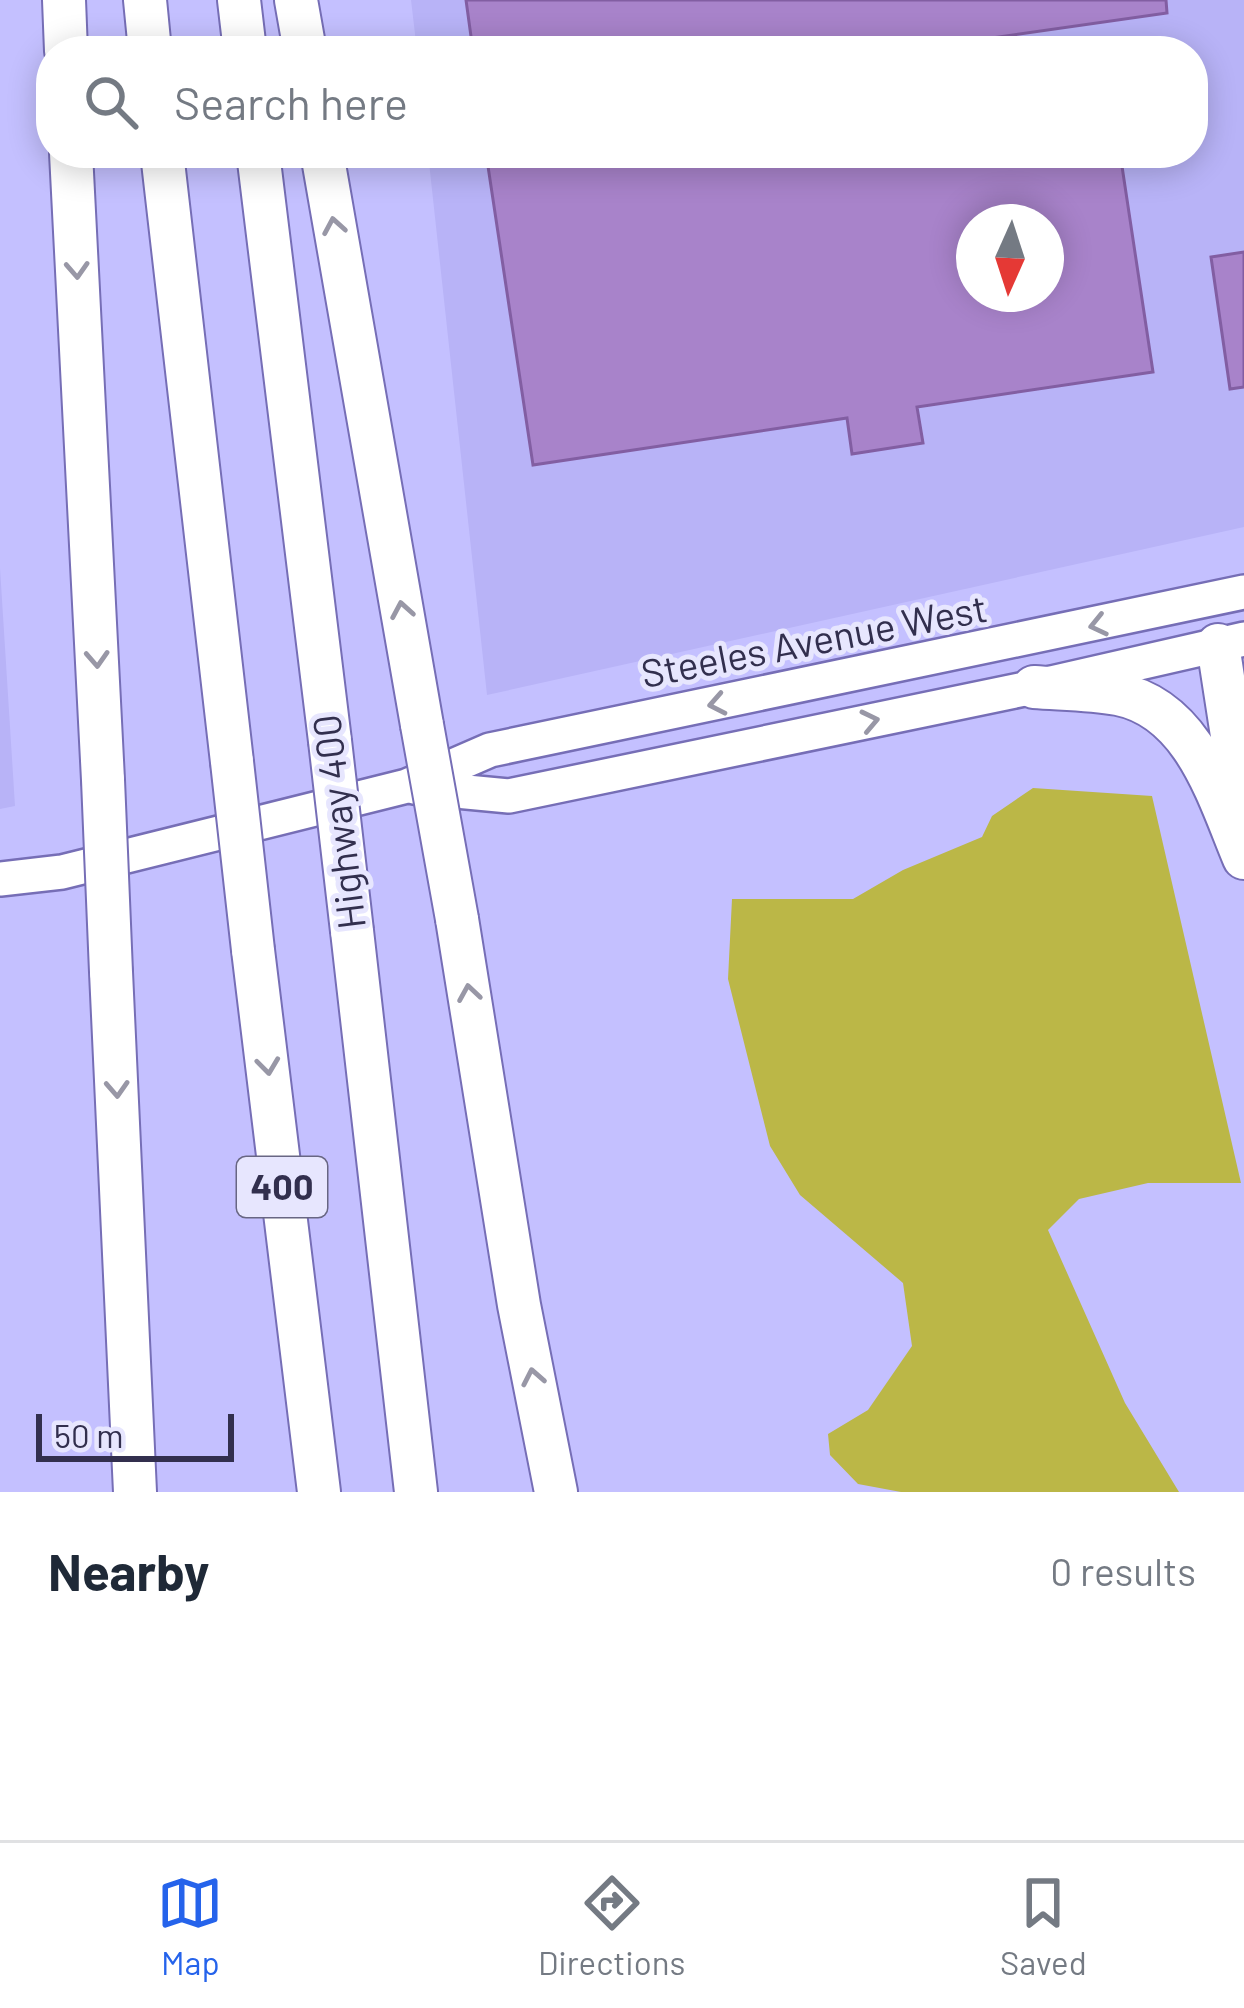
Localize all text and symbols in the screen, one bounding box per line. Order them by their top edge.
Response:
search box [36,36,1208,168]
icon: search [78,69,144,135]
text: Search here [174,75,408,129]
north arrow [956,204,1064,312]
one-way arrow [323,216,348,236]
one-way arrow [64,261,90,280]
street label: Steeles Avenue West [637,583,991,696]
one-way arrow [390,600,415,620]
one-way arrow [1089,611,1109,636]
one-way arrow [84,650,110,669]
one-way arrow [707,690,727,716]
one-way arrow [860,710,880,735]
street label: Highway 400 [301,712,374,932]
one-way arrow [457,983,482,1003]
one-way arrow [254,1056,280,1075]
one-way arrow [104,1080,130,1099]
road number: 400 [237,1157,327,1217]
one-way arrow [521,1368,547,1388]
scale bar [36,1408,234,1461]
text: 50 m [54,1415,124,1455]
text: Nearby [48,1540,209,1601]
text: 0 results [1050,1547,1196,1594]
tab: Map [157,1870,223,1982]
tab: Directions [538,1870,685,1982]
tab: Saved [1000,1870,1087,1982]

